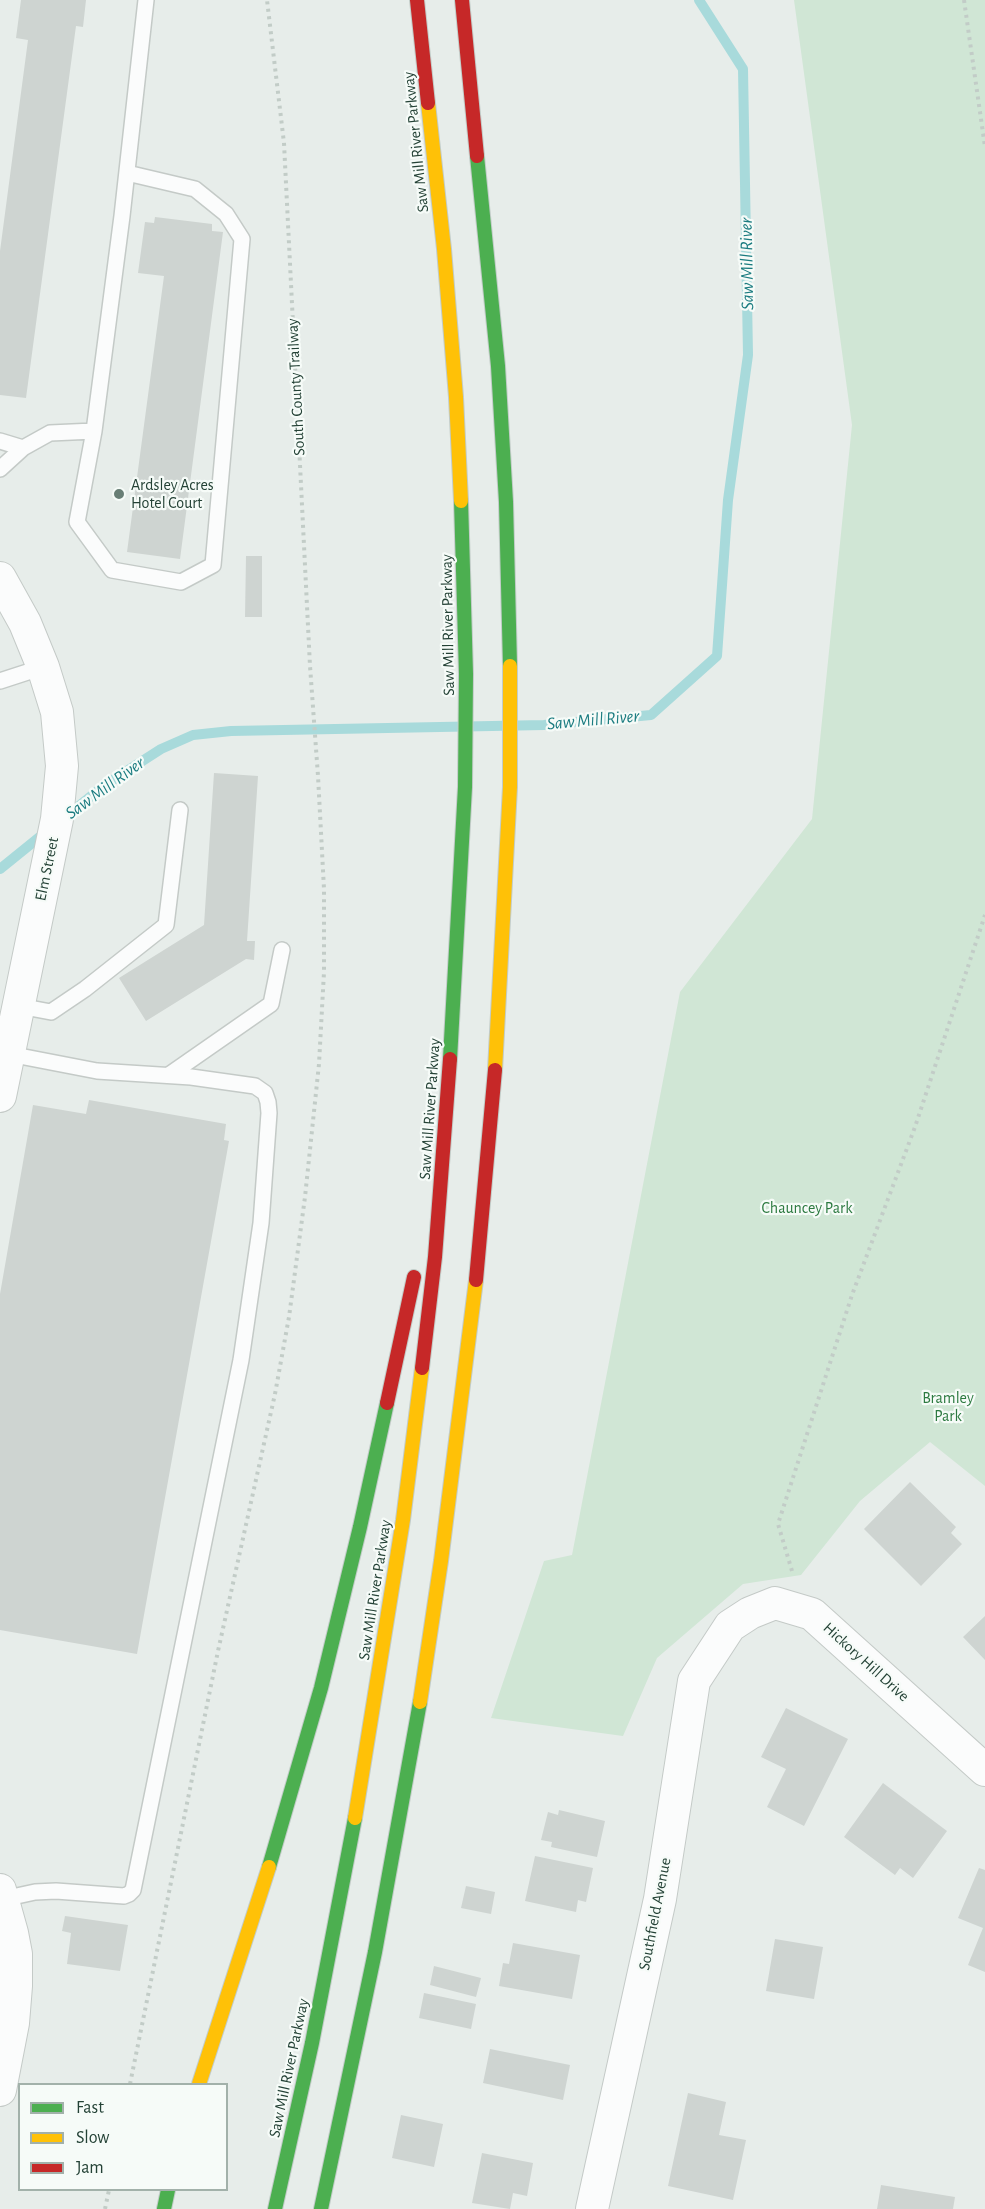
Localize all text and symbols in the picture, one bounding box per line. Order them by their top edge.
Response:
street label: Saw Mill River Parkway [399,71,433,213]
water label: Saw Mill River [735,218,759,310]
street label: South County Trailway [283,318,309,456]
place label: Ardsley Acres Hotel Court [131,475,214,513]
marker: Ardsley Acres Hotel Court [112,487,126,501]
street label: Saw Mill River Parkway [437,554,459,696]
water label: Saw Mill River [546,705,640,735]
water label: Saw Mill River [61,752,149,824]
street label: Elm Street [31,835,63,903]
street label: Saw Mill River Parkway [415,1038,445,1180]
park label: Chauncey Park [762,1198,852,1218]
park label: Bramley Park [922,1388,974,1426]
street label: Saw Mill River Parkway [354,1519,396,1661]
street label: Hickory Hill Drive [819,1618,913,1706]
street label: Southfield Avenue [635,1856,675,1972]
street label: Saw Mill River Parkway [265,1997,313,2139]
legend [18,2083,228,2191]
text: Fast [76,2099,104,2117]
text: Slow [76,2129,109,2147]
text: Jam [76,2159,104,2177]

